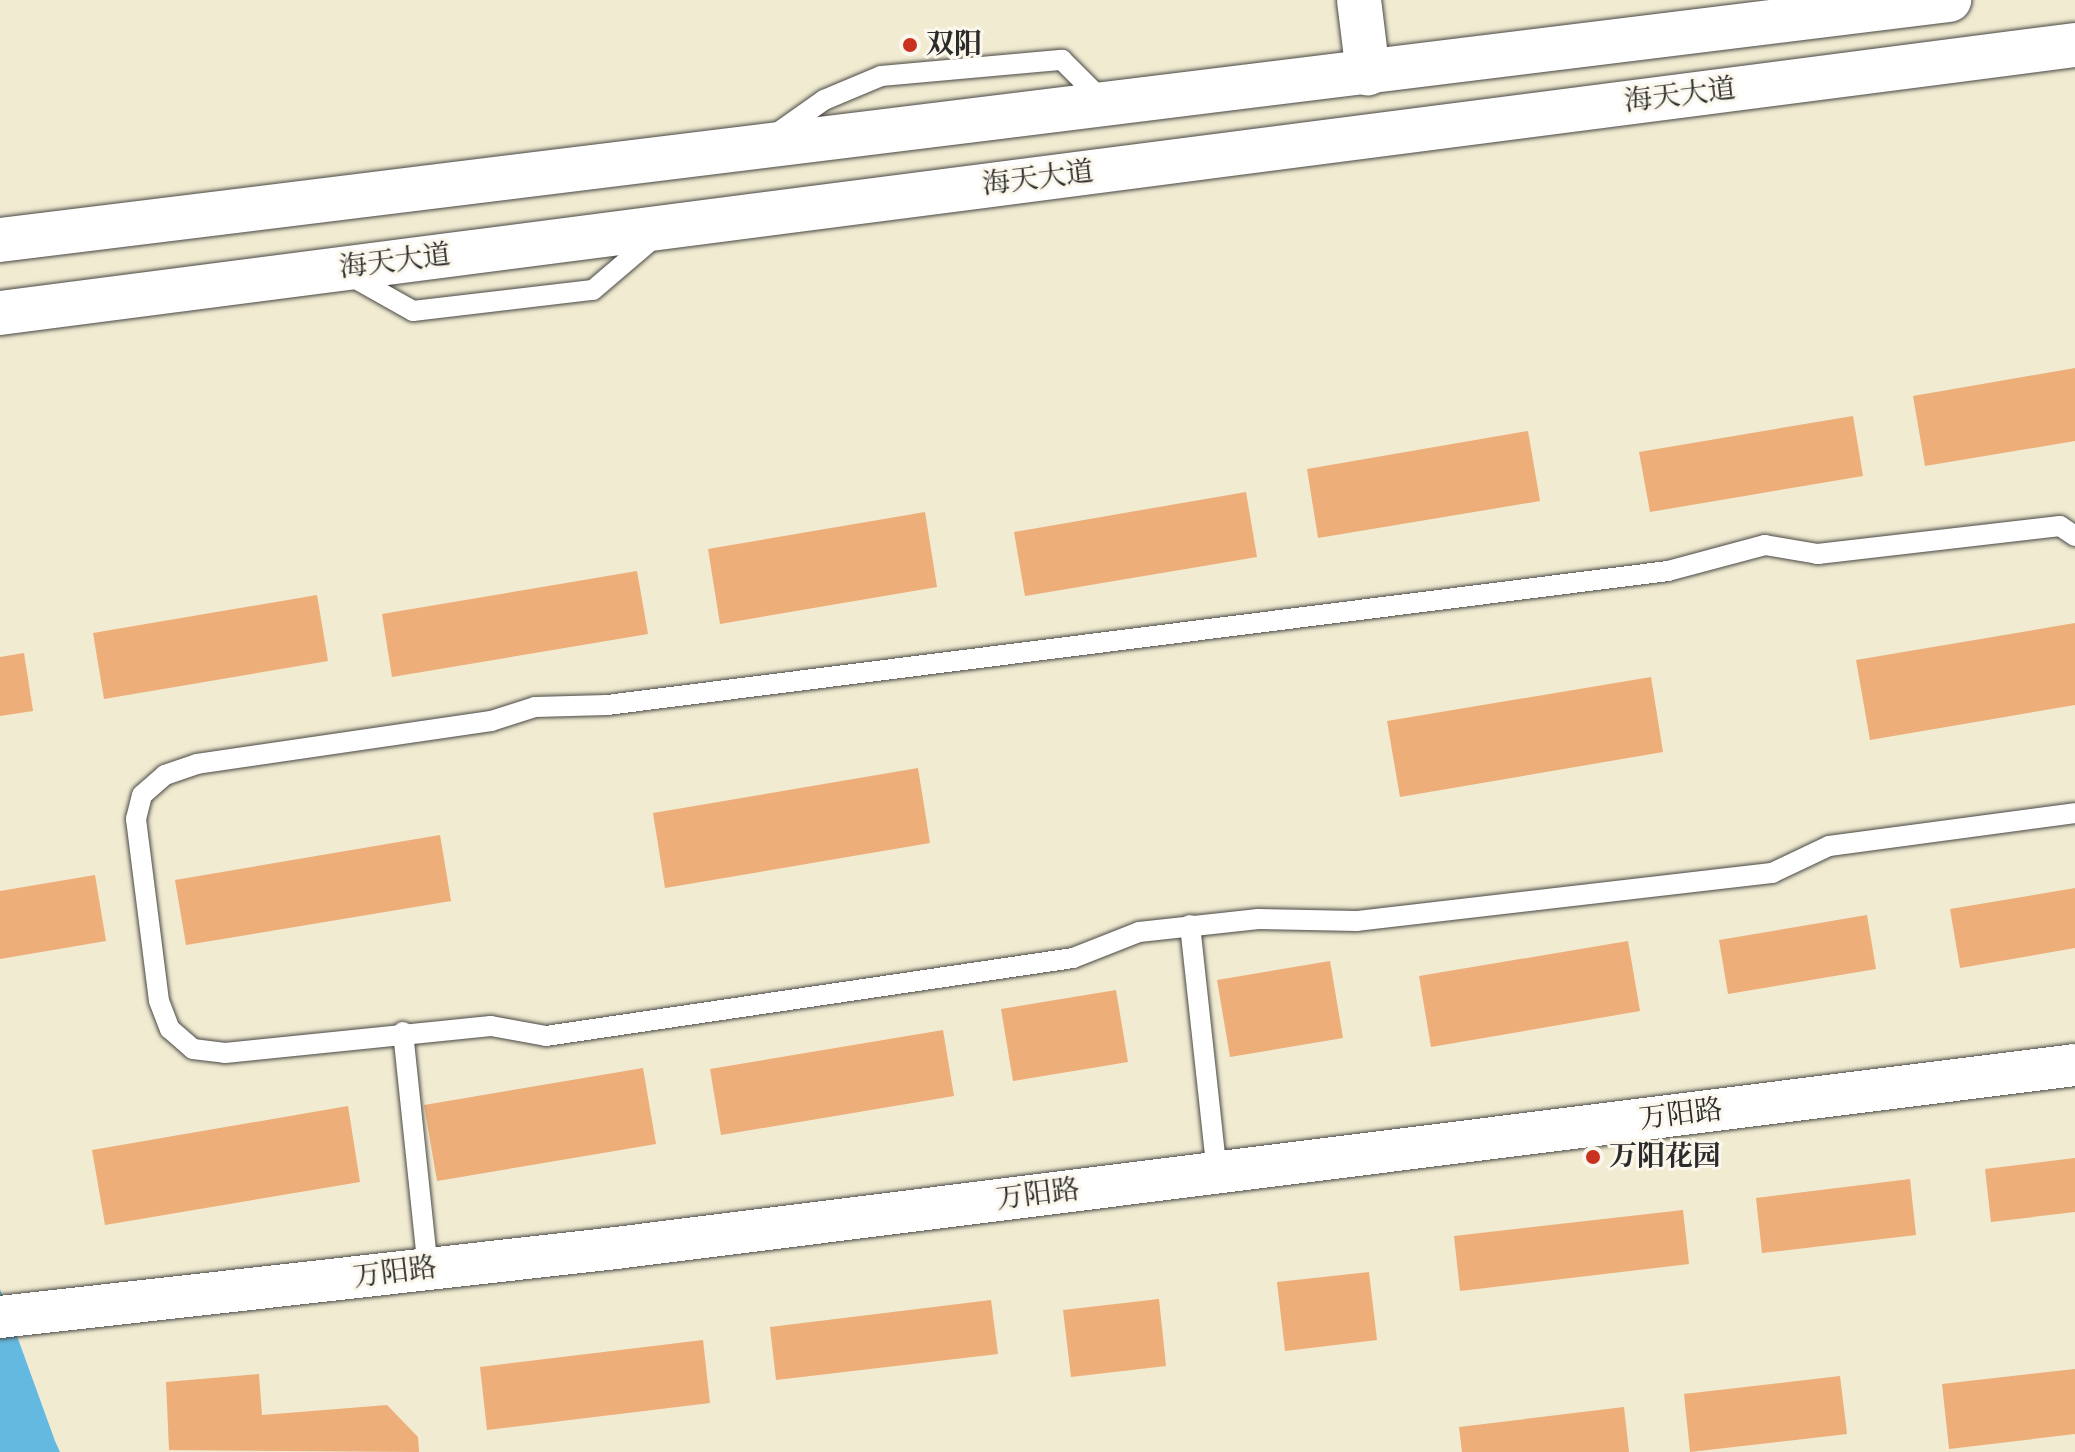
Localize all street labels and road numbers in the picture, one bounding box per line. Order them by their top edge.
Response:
street label: 海天大道 [1622,73,1738,119]
street label: 海天大道 [980,156,1096,202]
street label: 海天大道 [337,239,453,285]
street label: 万阳路 [1637,1093,1725,1137]
street label: 万阳路 [994,1173,1082,1217]
street label: 万阳路 [351,1251,439,1295]

